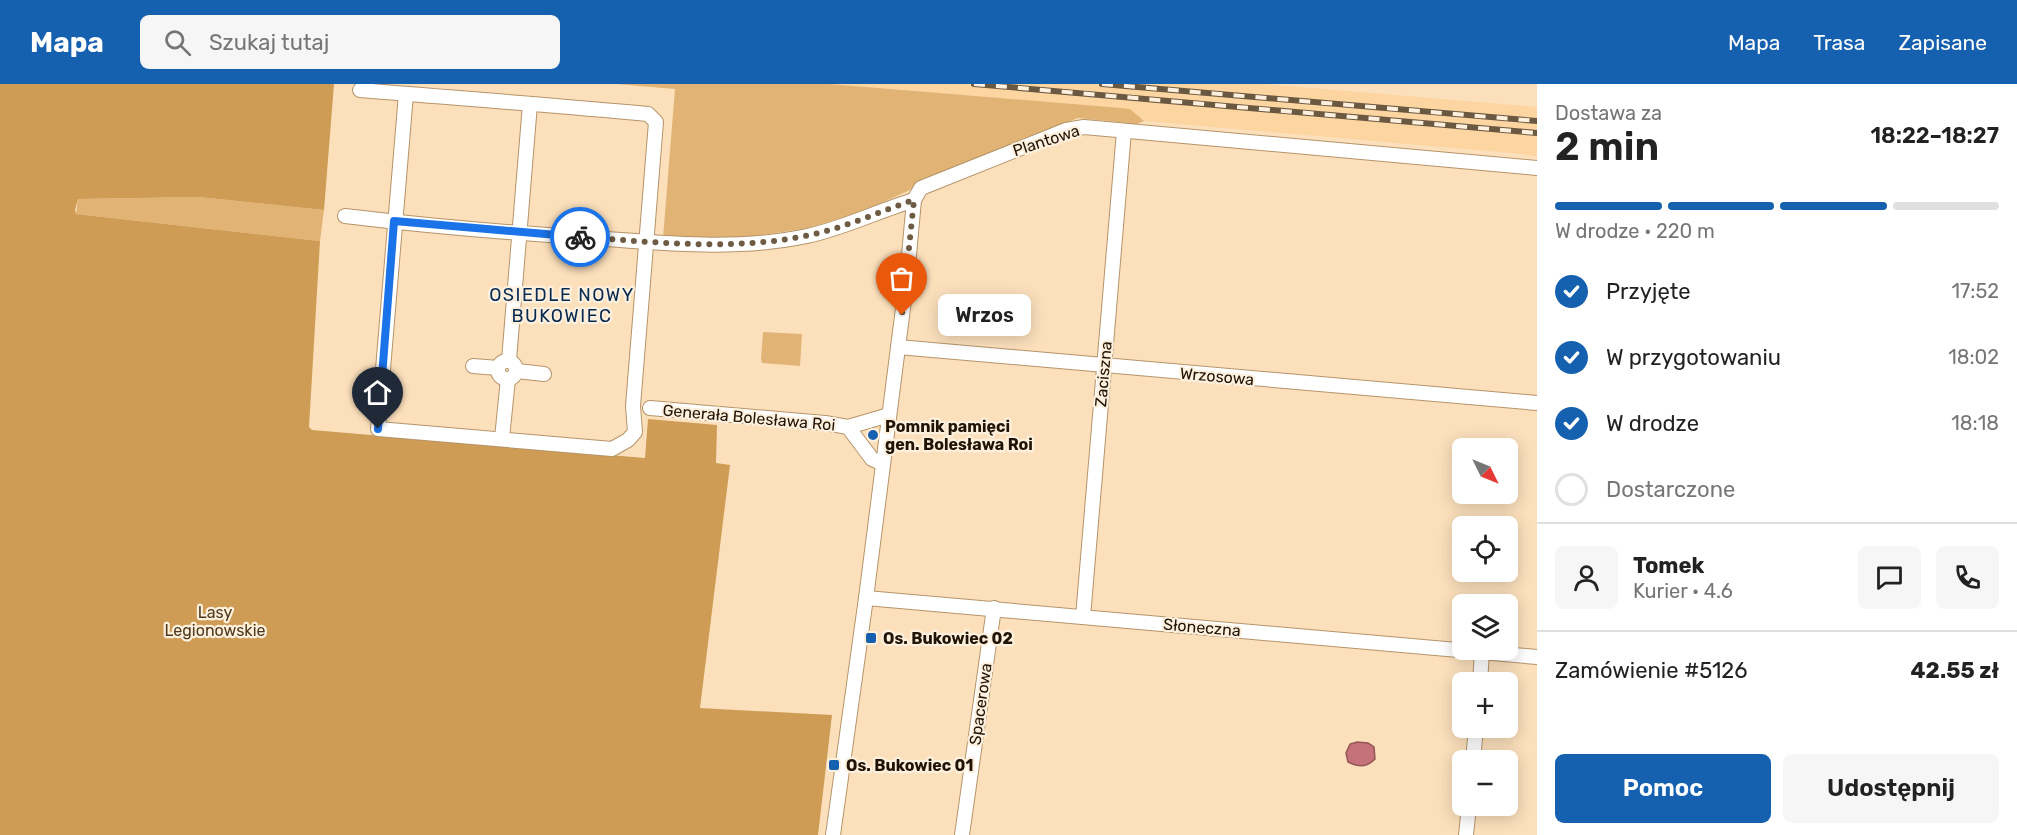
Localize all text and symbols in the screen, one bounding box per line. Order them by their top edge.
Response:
search box [140,15,560,69]
text: Mapa [30,26,104,59]
icon: search [161,26,194,59]
text: Szukaj tutaj [209,29,329,56]
text: Mapa [1728,30,1780,55]
text: Trasa [1813,30,1865,55]
text: Zapisane [1898,30,1987,55]
text: Dostawa za [1555,101,1662,125]
street label: Plantowa [1010,121,1082,160]
text: 18:22–18:27 [1870,122,1999,149]
text: 2 min [1555,124,1659,170]
courier [550,207,610,267]
text: W drodze · 220 m [1555,219,1715,243]
icon: bike [564,221,597,254]
pin [876,253,927,315]
icon: bag [885,262,918,295]
icon: check [1555,275,1588,308]
text: Przyjęte [1606,278,1691,305]
text: 17:52 [1951,279,1999,303]
district label: OSIEDLE NOWY BUKOWIEC [489,284,635,327]
callout: Wrzos [938,294,1031,336]
text: Wrzos [955,303,1014,327]
street label: Zaciszna [1091,340,1116,408]
icon: check [1555,341,1588,374]
text: W przygotowaniu [1606,344,1781,371]
text: 18:02 [1948,345,1999,369]
street label: Wrzosowa [1179,364,1255,389]
pin [352,367,403,429]
icon: home [361,376,394,409]
street label: Generała Bolesława Roi [662,400,836,435]
icon: check [1555,407,1588,440]
text: W drodze [1606,410,1699,437]
text: 18:18 [1951,411,1999,435]
place label: Pomnik pamięci gen. Bolesława Roi [885,417,1033,454]
marker: Pomnik pamięci gen. Bolesława Roi [866,428,880,442]
north arrow [1452,438,1518,504]
map controls [1452,438,1518,816]
text: Dostarczone [1606,476,1735,503]
button: locate [1452,516,1518,582]
button: person [1555,546,1618,609]
button: chat [1858,546,1921,609]
button: phone [1936,546,1999,609]
text: Tomek [1633,552,1704,579]
text: Kurier · 4.6 [1633,579,1733,603]
button: layers [1452,594,1518,660]
park label: Lasy Legionowskie [165,603,266,640]
street label: Słoneczna [1162,615,1241,640]
place label: Os. Bukowiec 02 [883,629,1013,648]
marker: Os. Bukowiec 02 [864,631,878,645]
text: Zamówienie #5126 [1555,657,1748,684]
text: 42.55 zł [1911,657,1999,684]
street label: Spacerowa [965,662,996,746]
button: + [1452,672,1518,738]
button: − [1452,750,1518,816]
button: Pomoc [1555,754,1771,823]
button: Udostępnij [1783,754,1999,823]
place label: Os. Bukowiec 01 [846,756,973,775]
marker: Os. Bukowiec 01 [827,758,841,772]

